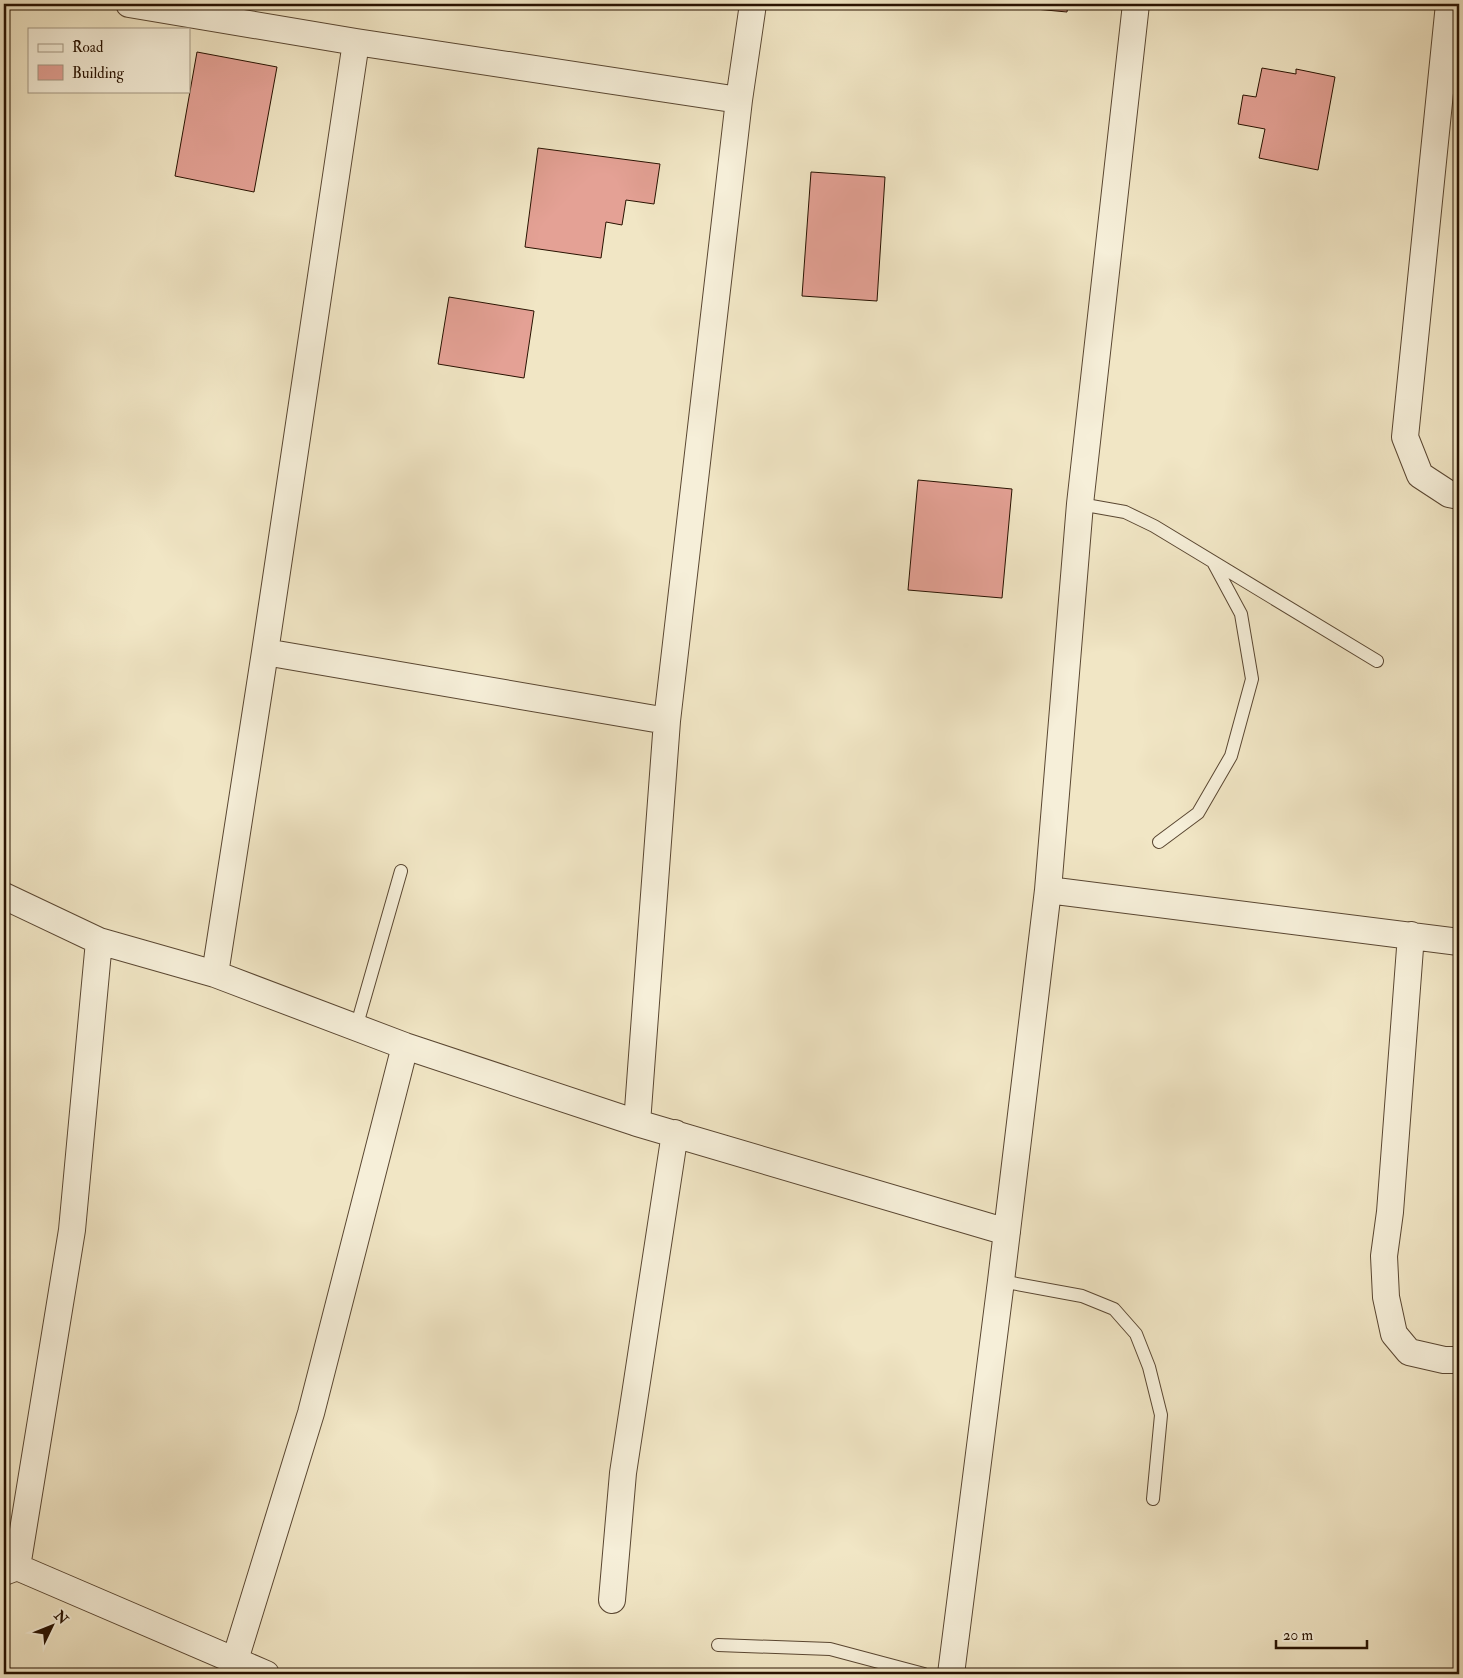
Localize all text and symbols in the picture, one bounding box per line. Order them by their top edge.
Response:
legend [28,28,190,92]
text: Road [72,38,104,57]
text: Building [72,64,124,83]
north arrow [28,1600,78,1650]
text: N [50,1606,72,1628]
scale bar [1276,1618,1367,1650]
text: 20 m [1283,1626,1313,1645]

